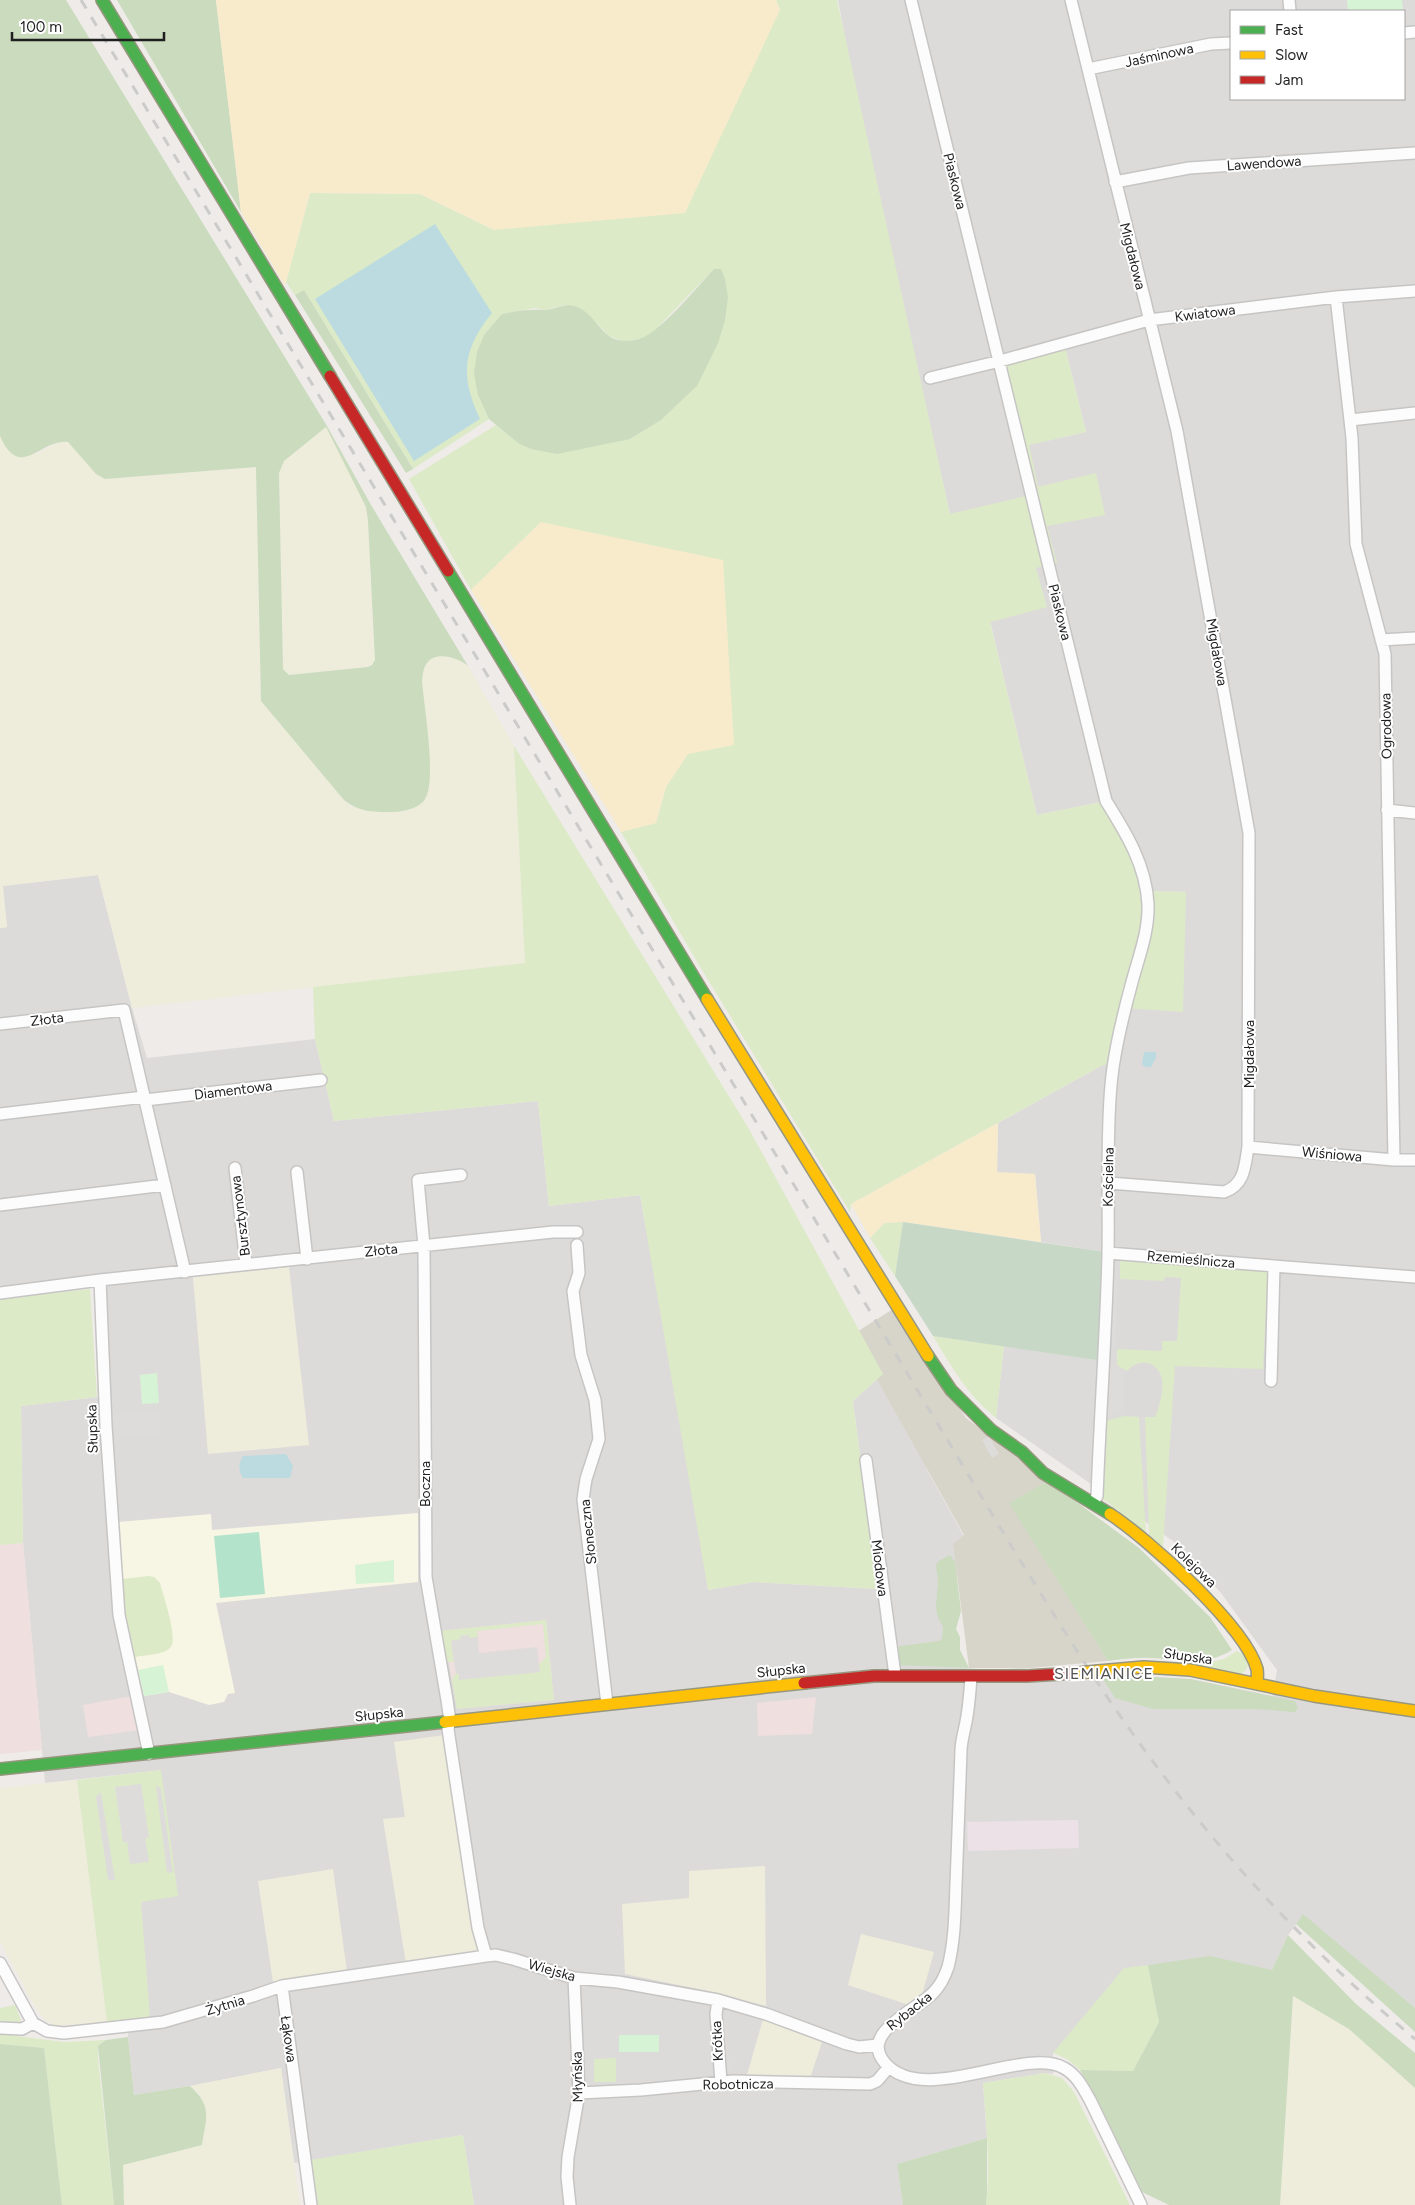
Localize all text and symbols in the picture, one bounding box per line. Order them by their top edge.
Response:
scale bar [12,10,165,42]
legend [1230,10,1405,100]
text: 100 m [20,18,62,36]
text: Fast [1275,21,1304,39]
street label: Jaśminowa [1123,40,1195,71]
text: Slow [1275,46,1308,64]
text: Jam [1275,71,1303,89]
street label: Piaskowa [939,151,970,211]
street label: Lawendowa [1226,152,1302,175]
street label: Migdałowa [1116,221,1149,291]
street label: Kwiatowa [1174,301,1236,326]
street label: Piaskowa [1044,582,1075,642]
street label: Migdałowa [1202,617,1231,687]
street label: Ogrodowa [1377,693,1396,759]
street label: Złota [29,1009,65,1030]
street label: Migdałowa [1241,1020,1258,1088]
street label: Diamentowa [193,1077,273,1104]
street label: Wiśniowa [1301,1143,1363,1166]
street label: Kościelna [1099,1147,1118,1207]
street label: Bursztynowa [227,1175,254,1257]
street label: Złota [364,1240,399,1261]
street label: Rzemieślnicza [1146,1247,1236,1272]
street label: Słupska [83,1404,102,1454]
street label: Boczna [417,1461,434,1507]
street label: Słoneczna [577,1498,600,1565]
street label: Miodowa [868,1539,891,1598]
street label: Kolejowa [1167,1539,1220,1591]
street label: Słupska [1163,1645,1213,1668]
street label: Słupska [756,1659,806,1682]
district label: SIEMIANICE [1054,1664,1154,1683]
street label: Słupska [354,1703,404,1726]
street label: Wiejska [526,1956,577,1985]
street label: Rybacka [883,1988,935,2034]
street label: Żytnia [204,1992,247,2019]
street label: Łąkowa [277,2015,300,2063]
street label: Krótka [708,2020,727,2062]
street label: Młyńska [569,2051,586,2103]
street label: Robotnicza [702,2075,774,2094]

